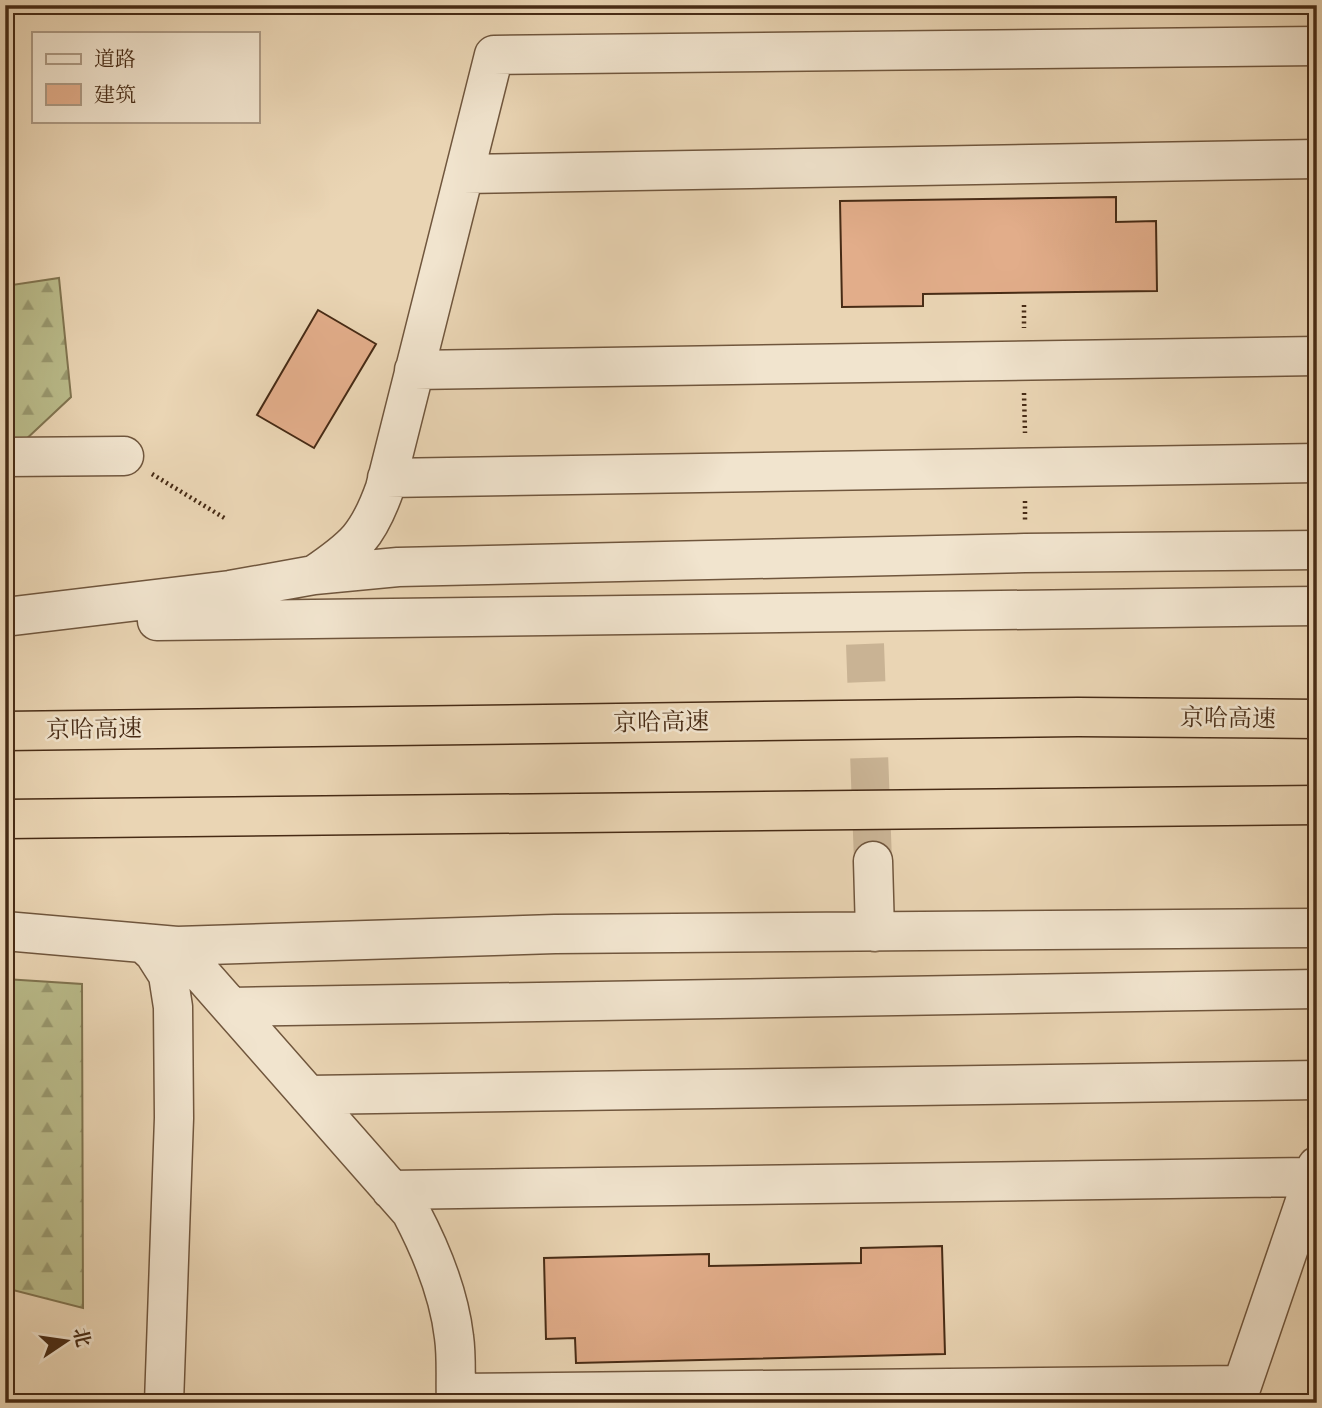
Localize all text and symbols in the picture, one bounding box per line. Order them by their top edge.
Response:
legend [32,32,259,122]
text: 道路 [94,47,136,74]
text: 建筑 [94,83,136,110]
street label: 京哈高速 [1180,703,1276,736]
street label: 京哈高速 [613,707,709,740]
street label: 京哈高速 [46,714,142,747]
north arrow [32,1306,102,1376]
text: 北 [67,1326,94,1350]

